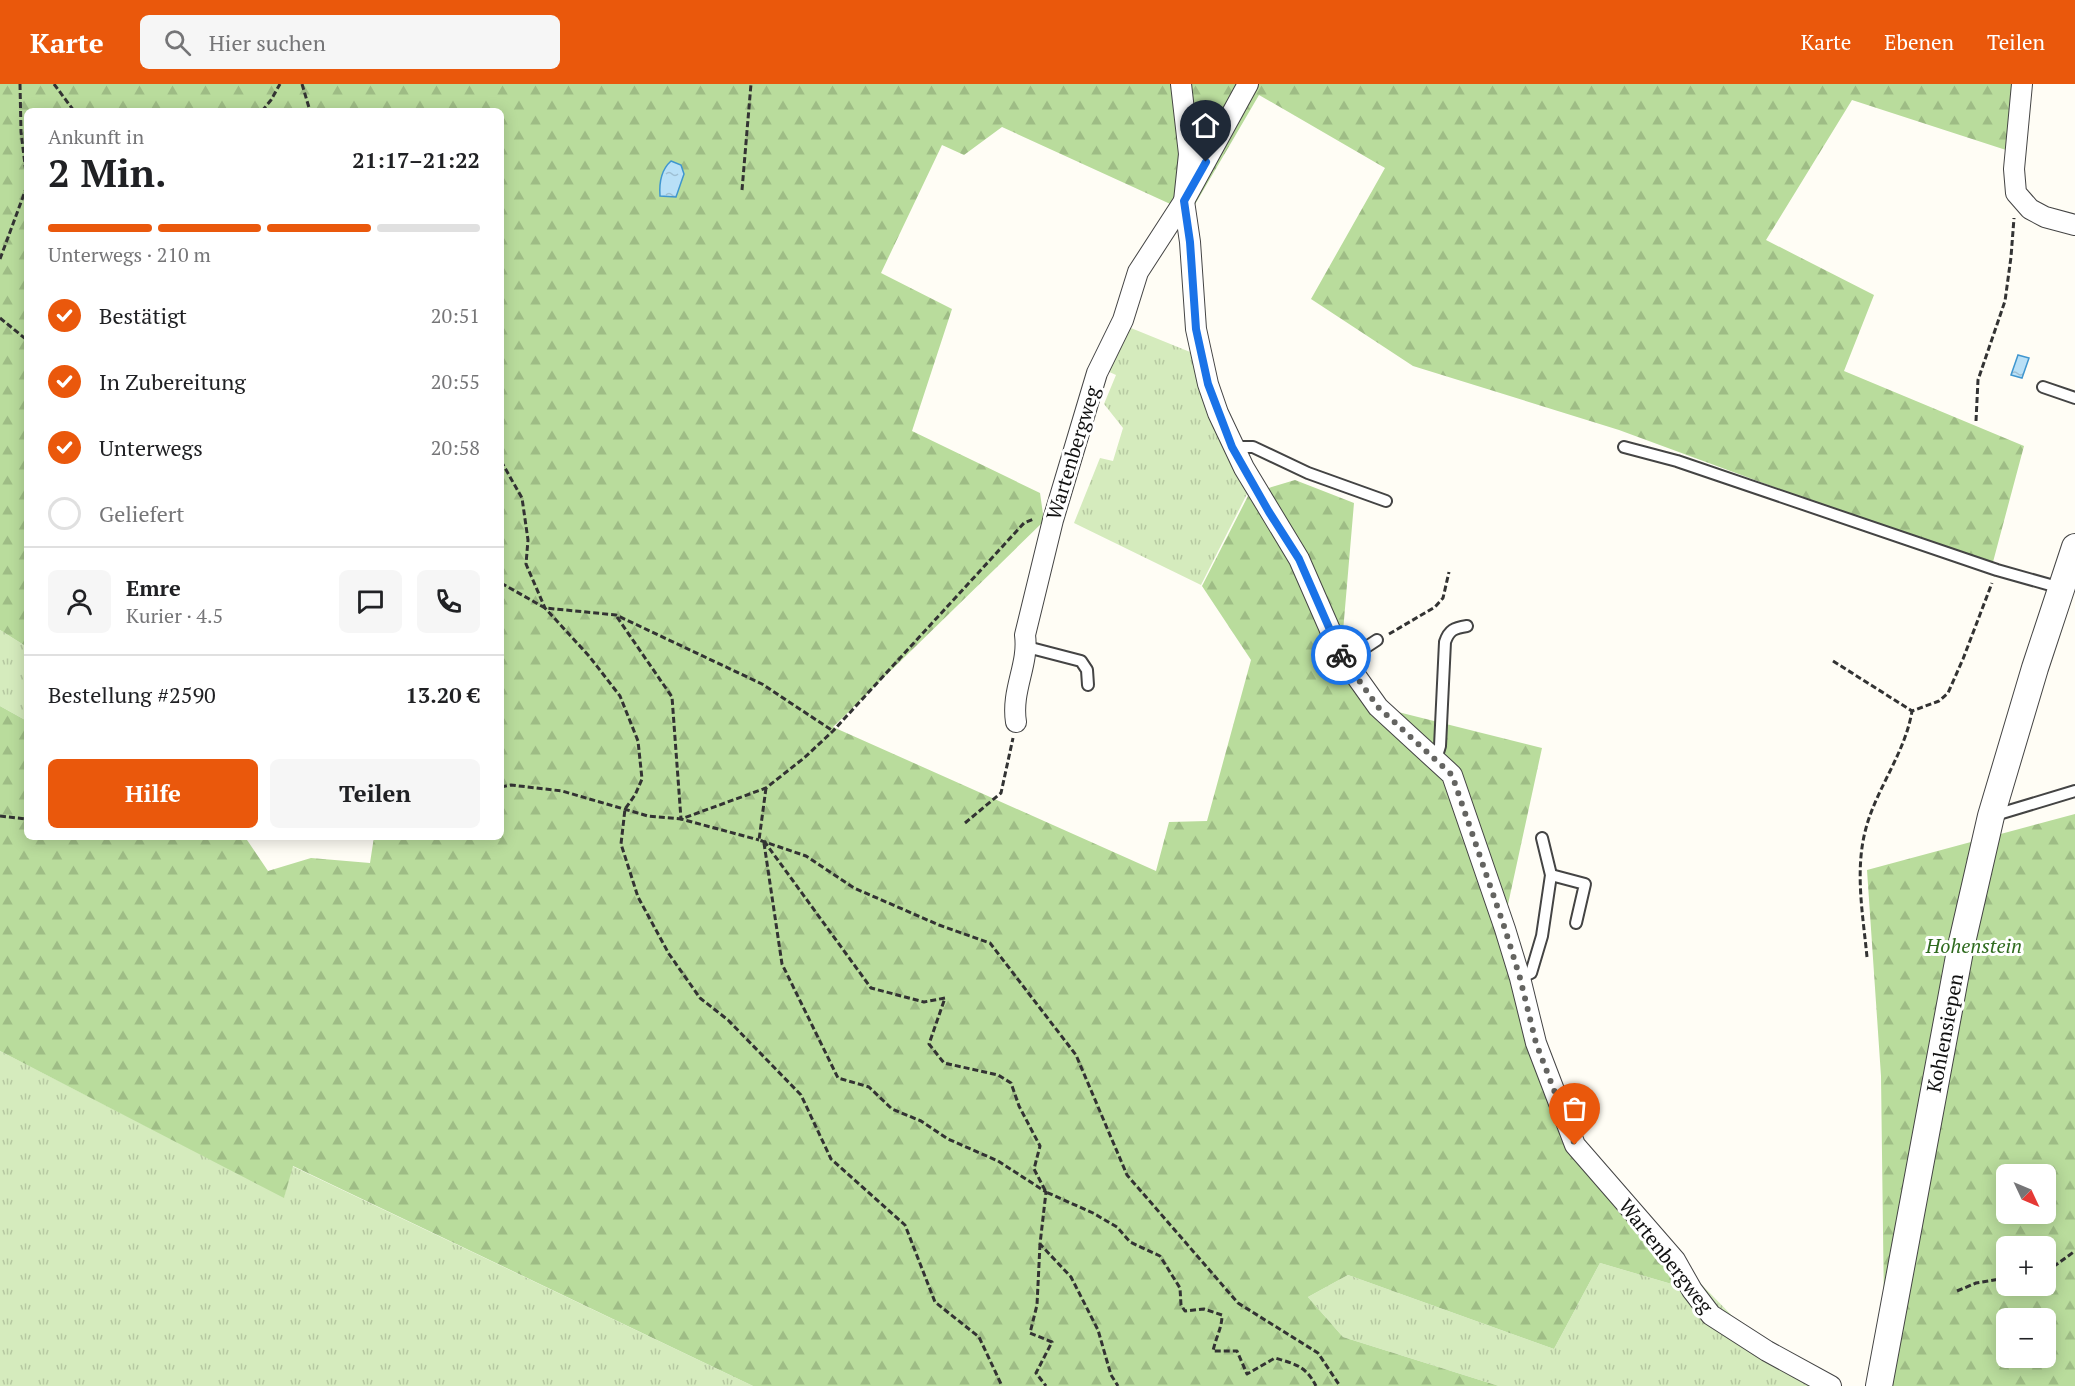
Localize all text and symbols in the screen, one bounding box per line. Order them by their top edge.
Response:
search box [140,15,560,69]
text: Karte [30,24,104,61]
icon: search [161,26,194,59]
text: Hier suchen [209,28,326,57]
text: Karte [1801,28,1851,56]
text: Ebenen [1884,28,1954,56]
text: Teilen [1987,28,2045,56]
pin [1180,100,1231,162]
icon: home [1189,109,1222,142]
text: Ankunft in [48,123,144,150]
text: 21:17–21:22 [352,145,480,174]
text: 2 Min. [48,146,166,198]
text: Unterwegs · 210 m [48,241,211,268]
icon: check [48,299,81,332]
text: Bestätigt [99,301,187,330]
text: 20:51 [431,302,480,329]
icon: check [48,365,81,398]
text: In Zubereitung [99,367,246,396]
text: 20:55 [431,368,480,395]
street label: Wartenbergweg [1039,382,1106,523]
icon: check [48,431,81,464]
text: Unterwegs [99,433,203,462]
text: 20:58 [431,434,480,461]
text: Geliefert [99,499,184,528]
button: person [48,570,111,633]
button: chat [339,570,402,633]
button: phone [417,570,480,633]
text: Emre [126,573,181,602]
text: Kurier · 4.5 [126,602,223,629]
courier [1311,625,1371,685]
icon: bike [1325,639,1358,672]
text: Bestellung #2590 [48,680,216,709]
text: 13.20 € [405,680,480,709]
button: Hilfe [48,759,258,828]
button: Teilen [270,759,480,828]
park label: Hohenstein [1925,932,2022,959]
street label: Kohlensiepen [1920,971,1969,1095]
pin [1549,1083,1600,1145]
icon: bag [1558,1092,1591,1125]
north arrow [1996,1164,2056,1224]
map controls [1996,1164,2056,1368]
street label: Wartenbergweg [1613,1193,1720,1319]
button: + [1996,1236,2056,1296]
button: − [1996,1308,2056,1368]

